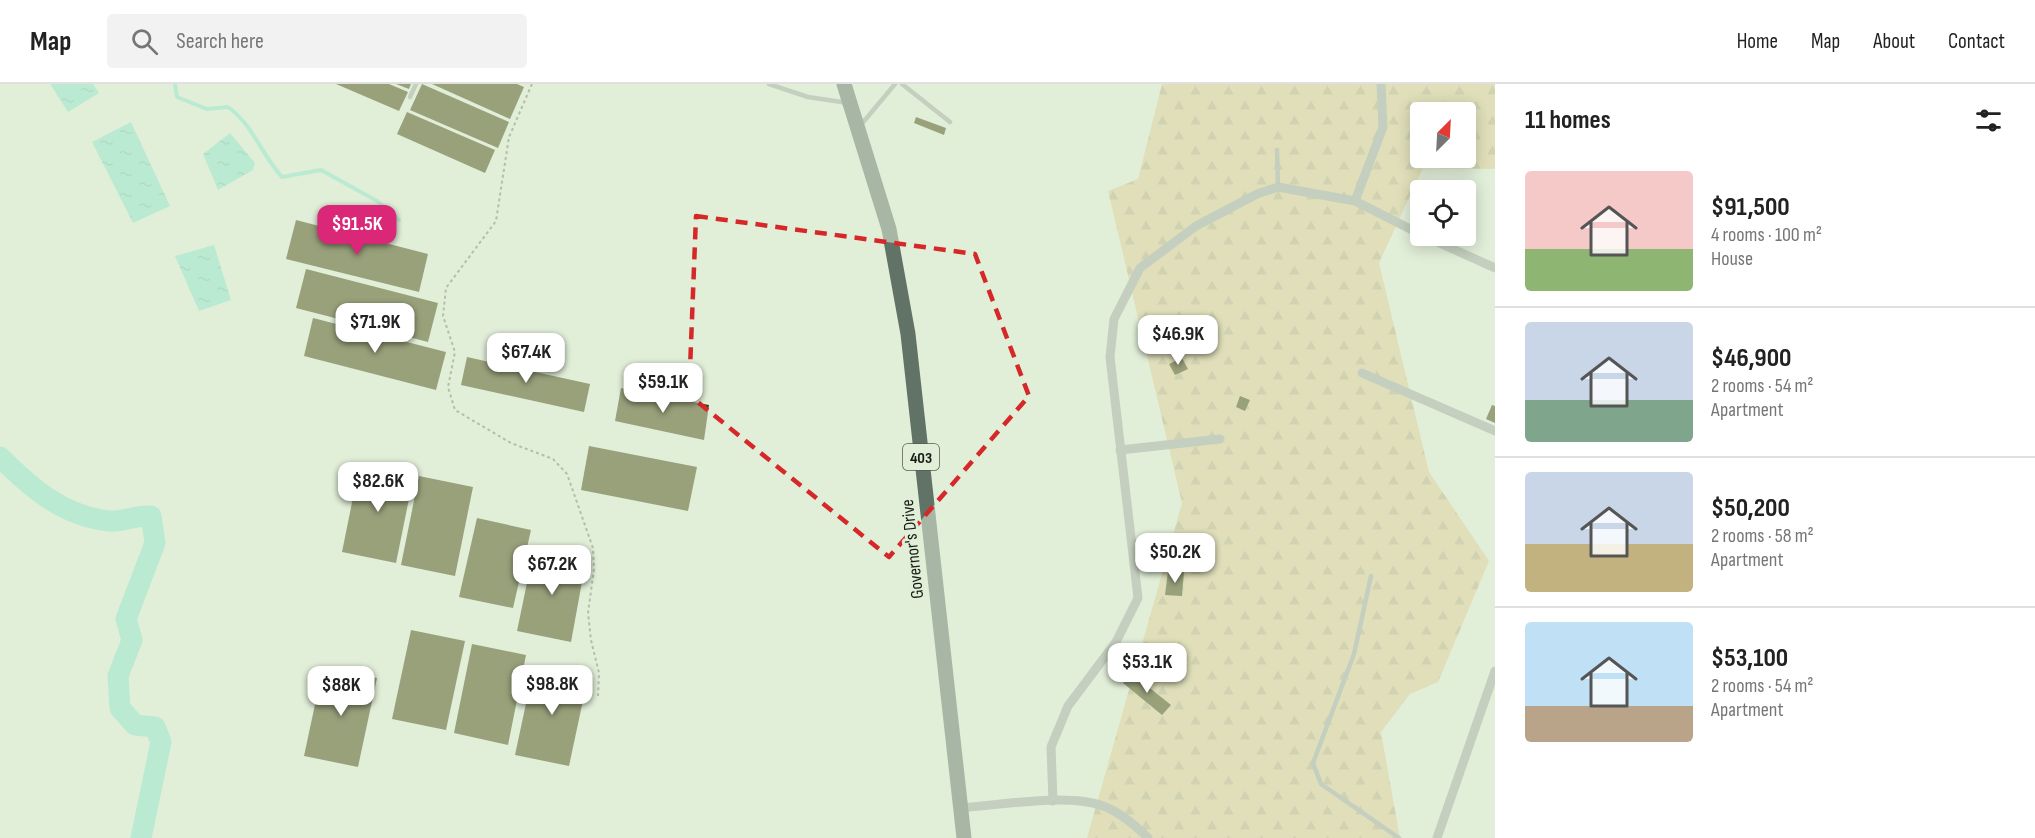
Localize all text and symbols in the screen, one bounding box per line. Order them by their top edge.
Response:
search box [107,14,527,68]
text: Map [30,25,71,58]
icon: search [128,25,161,58]
text: Search here [176,28,264,55]
text: Home [1737,29,1778,54]
text: Map [1811,29,1840,54]
text: About [1873,29,1915,54]
text: Contact [1948,29,2005,54]
north arrow [1410,102,1476,168]
map controls [1410,102,1476,246]
icon: filters [1972,104,2005,137]
text: 11 homes [1525,105,1611,136]
button: locate [1410,180,1476,246]
text: $91,500 [1711,192,1790,223]
icon: home [1573,195,1645,267]
pin: $91.5K [308,205,406,256]
text: $91.5K [331,212,383,236]
text: 4 rooms · 100 m² [1711,223,1822,247]
text: House [1711,247,1753,271]
pin: $71.9K [326,303,424,354]
text: $71.9K [350,310,400,334]
pin: $46.9K [1129,315,1227,366]
text: $46.9K [1152,322,1204,346]
pin: $67.4K [477,333,575,384]
text: $67.4K [501,340,551,364]
text: $46,900 [1711,343,1791,374]
icon: home [1573,346,1645,418]
pin: $59.1K [614,363,712,414]
text: $59.1K [638,370,688,394]
text: 2 rooms · 54 m² [1711,374,1813,398]
text: Apartment [1711,398,1784,422]
road number: 403 [903,444,939,470]
pin: $82.6K [329,462,427,513]
text: $82.6K [352,469,404,493]
text: $50,200 [1711,493,1790,524]
icon: home [1573,496,1645,568]
street label: Governor's Drive [897,498,928,600]
text: 2 rooms · 58 m² [1711,524,1814,548]
pin: $50.2K [1126,533,1224,584]
text: $50.2K [1149,540,1201,564]
pin: $67.2K [503,545,601,596]
text: Apartment [1711,548,1784,572]
text: $67.2K [527,552,577,576]
pin: $53.1K [1098,643,1196,694]
text: $53,100 [1711,643,1788,674]
icon: home [1573,646,1645,718]
text: $53.1K [1122,650,1172,674]
pin: $98.8K [503,665,601,716]
pin: $88K [305,666,377,717]
text: $98.8K [526,672,578,696]
text: $88K [322,673,360,697]
text: 2 rooms · 54 m² [1711,674,1813,698]
text: Apartment [1711,698,1784,722]

